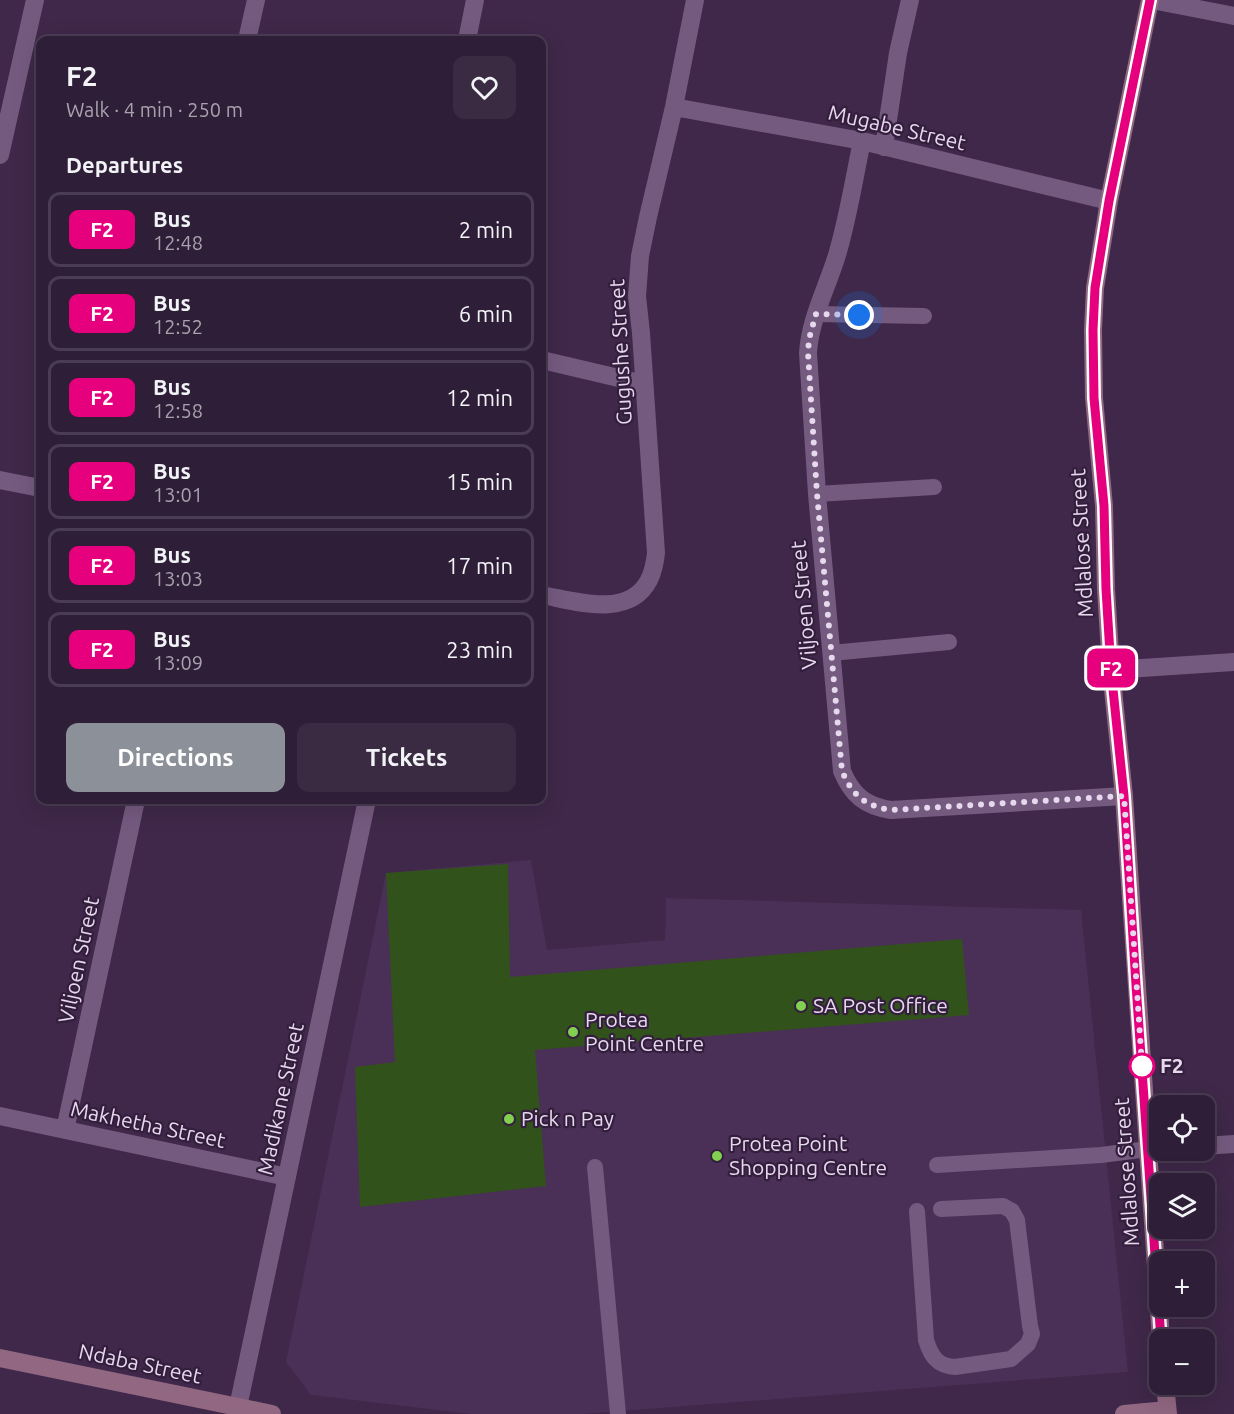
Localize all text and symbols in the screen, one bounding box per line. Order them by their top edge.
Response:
button: heart [453,56,516,119]
text: F2 [66,60,98,91]
text: Walk · 4 min · 250 m [66,98,243,121]
street label: Mugabe Street [826,100,968,155]
text: Departures [66,152,183,177]
text: Bus [153,206,191,231]
text: F2 [90,217,114,241]
text: 2 min [459,217,513,242]
text: 12:48 [153,231,203,254]
street label: Gugushe Street [604,278,636,426]
text: Bus [153,290,191,315]
your location [844,300,874,330]
text: F2 [90,301,114,325]
text: 6 min [459,301,513,326]
text: 12:52 [153,315,203,338]
text: Bus [153,374,191,399]
text: F2 [90,385,114,409]
text: 12 min [446,385,513,410]
text: 12:58 [153,399,203,422]
text: Bus [153,458,191,483]
street label: Mdlalose Street [1065,468,1097,618]
text: F2 [90,469,114,493]
text: 15 min [446,469,513,494]
text: 13:01 [153,483,203,506]
street label: Viljoen Street [785,540,821,670]
text: Bus [153,542,191,567]
text: F2 [90,553,114,577]
text: 17 min [446,553,513,578]
text: 13:03 [153,567,203,590]
text: Bus [153,626,191,651]
text: F2 [90,637,114,661]
text: 23 min [446,637,513,662]
line badge: F2 [1084,648,1138,688]
text: 13:09 [153,651,203,674]
text: F2 [1099,656,1123,680]
button: Directions [66,723,285,792]
button: Tickets [297,723,516,792]
street label: Viljoen Street [53,894,103,1025]
place label: SA Post Office [813,993,948,1017]
marker: SA Post Office [794,999,808,1013]
place label: Protea Point Centre [585,1007,704,1055]
street label: Madikane Street [252,1021,308,1177]
marker: Protea Point Centre [566,1025,580,1039]
marker: F2 [1129,1053,1155,1079]
place label: F2 [1160,1053,1184,1077]
map controls [1149,1095,1215,1395]
button: locate [1149,1095,1215,1161]
street label: Makhetha Street [69,1096,228,1152]
street label: Mdlalose Street [1109,1097,1143,1247]
place label: Pick n Pay [521,1106,614,1130]
marker: Pick n Pay [502,1112,516,1126]
place label: Protea Point Shopping Centre [729,1131,887,1179]
marker: Protea Point Shopping Centre [710,1149,724,1163]
button: layers [1149,1173,1215,1239]
button: + [1149,1251,1215,1317]
button: − [1149,1329,1215,1395]
street label: Ndaba Street [77,1338,204,1388]

